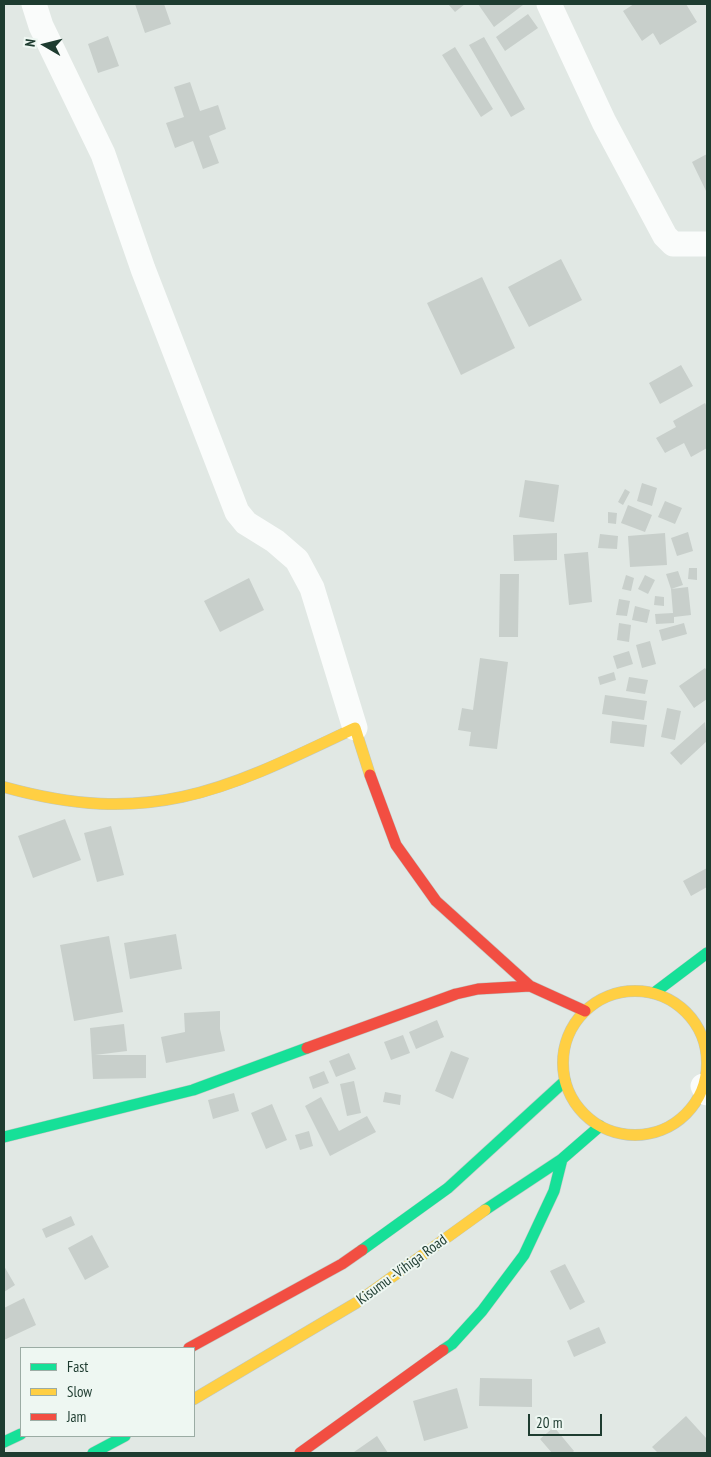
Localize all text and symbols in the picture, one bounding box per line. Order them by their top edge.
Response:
north arrow [20,20,70,70]
text: N [21,38,40,48]
street label: Kisumu -Vihiga Road [353,1231,451,1309]
legend [20,1347,195,1437]
text: Fast [67,1357,88,1376]
text: Slow [67,1382,92,1401]
scale bar [531,1404,605,1436]
text: Jam [67,1407,86,1426]
text: 20 m [536,1413,562,1432]

